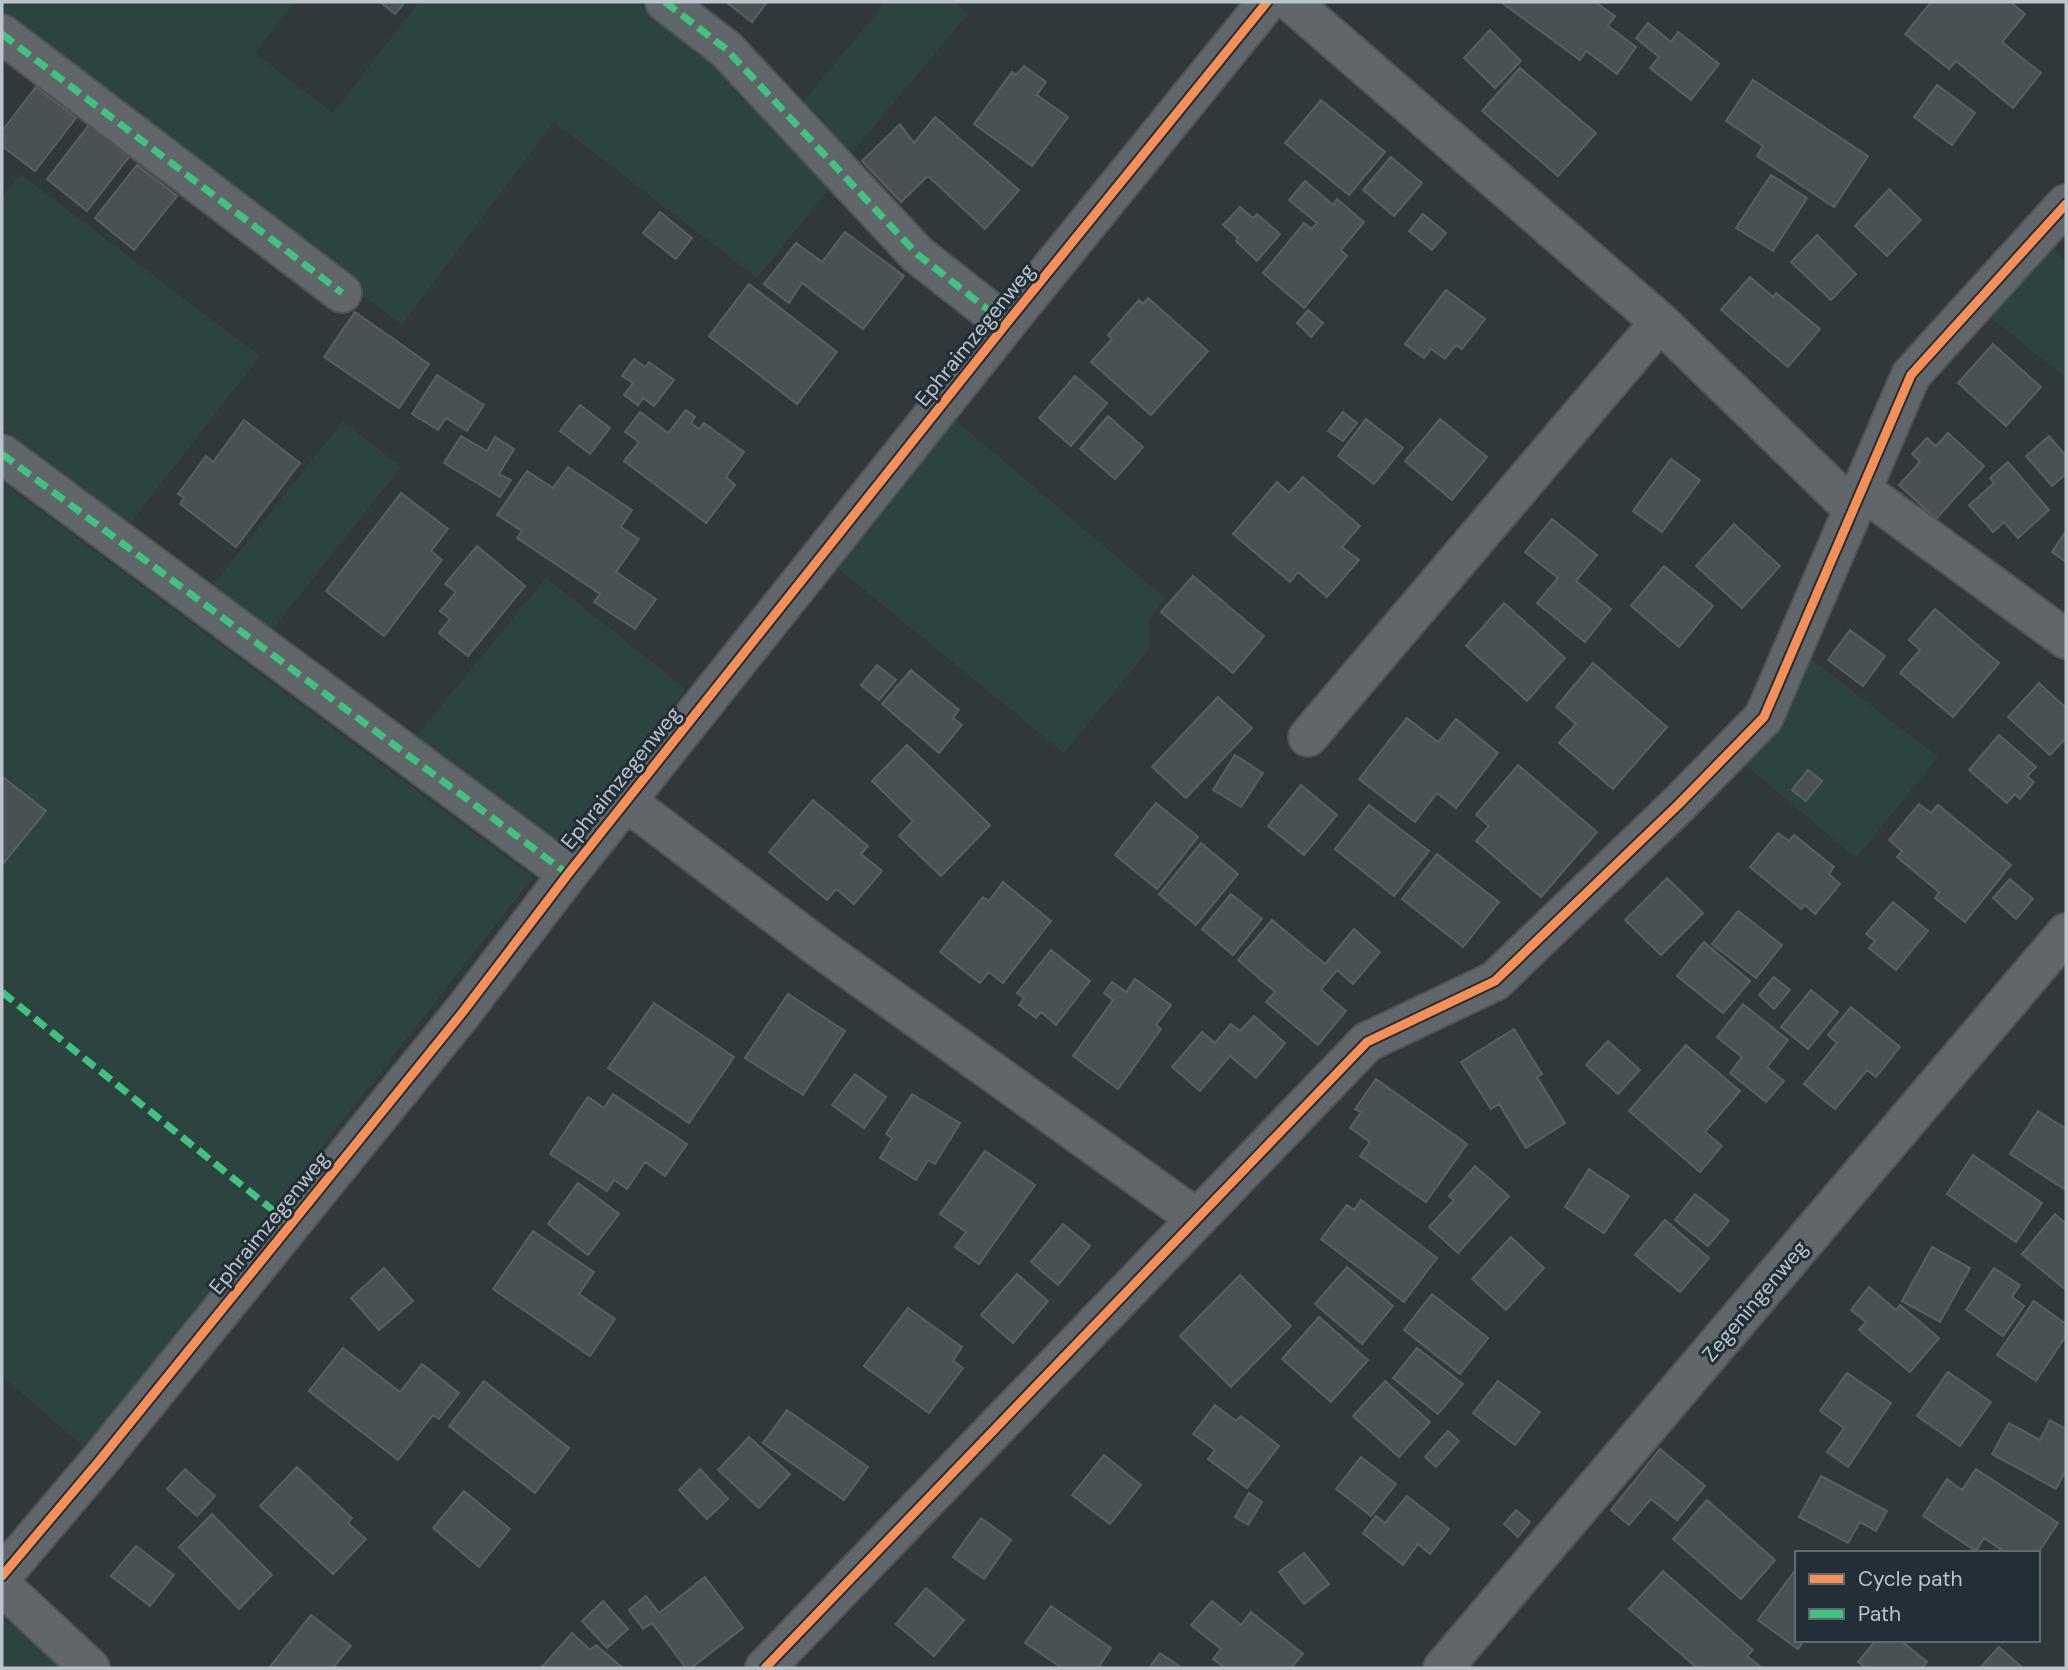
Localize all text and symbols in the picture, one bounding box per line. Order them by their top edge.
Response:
street label: Ephraimzegenweg [909,258,1041,412]
street label: Ephraimzegenweg [555,701,687,855]
street label: Ephraimzegenweg [203,1146,335,1300]
street label: Zegeningenweg [1696,1234,1814,1367]
legend [1795,1551,2040,1642]
text: Cycle path [1858,1565,1963,1593]
text: Path [1858,1600,1901,1628]

